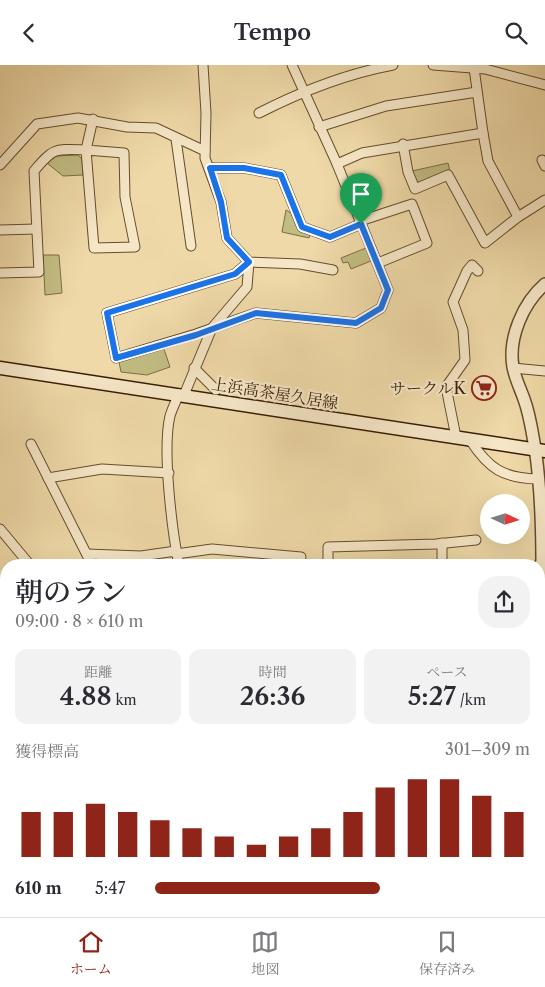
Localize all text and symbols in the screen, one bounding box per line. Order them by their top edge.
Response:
icon: back [15,19,43,47]
text: Tempo [234,19,311,46]
icon: search [502,19,530,47]
pin [340,173,382,224]
icon: arrive [347,180,375,208]
street label: 上浜高茶屋久居線 [210,373,340,413]
supermarket icon: サークルK [471,375,497,401]
place label: サークルK [390,378,467,398]
north arrow [480,494,530,544]
map controls [480,494,530,544]
text: 朝のラン [15,575,127,609]
button: share [478,576,530,628]
text: 09:00 · 8 × 610 m [15,611,143,631]
text: 距離 [84,663,112,681]
text: 時間 [258,663,286,681]
text: ペース [426,663,467,681]
text: 4.88 [60,681,112,712]
text: 26:36 [240,681,305,712]
text: 5:27 [408,681,456,712]
text: km [112,691,137,709]
text: /km [456,691,486,709]
text: 301–309 m [445,739,530,759]
text: 獲得標高 [15,741,79,761]
text: 610 m [15,878,62,898]
text: 5:47 [95,878,125,898]
tab: ホーム [70,928,112,978]
tab: 地図 [251,928,279,978]
tab: 保存済み [419,928,475,978]

